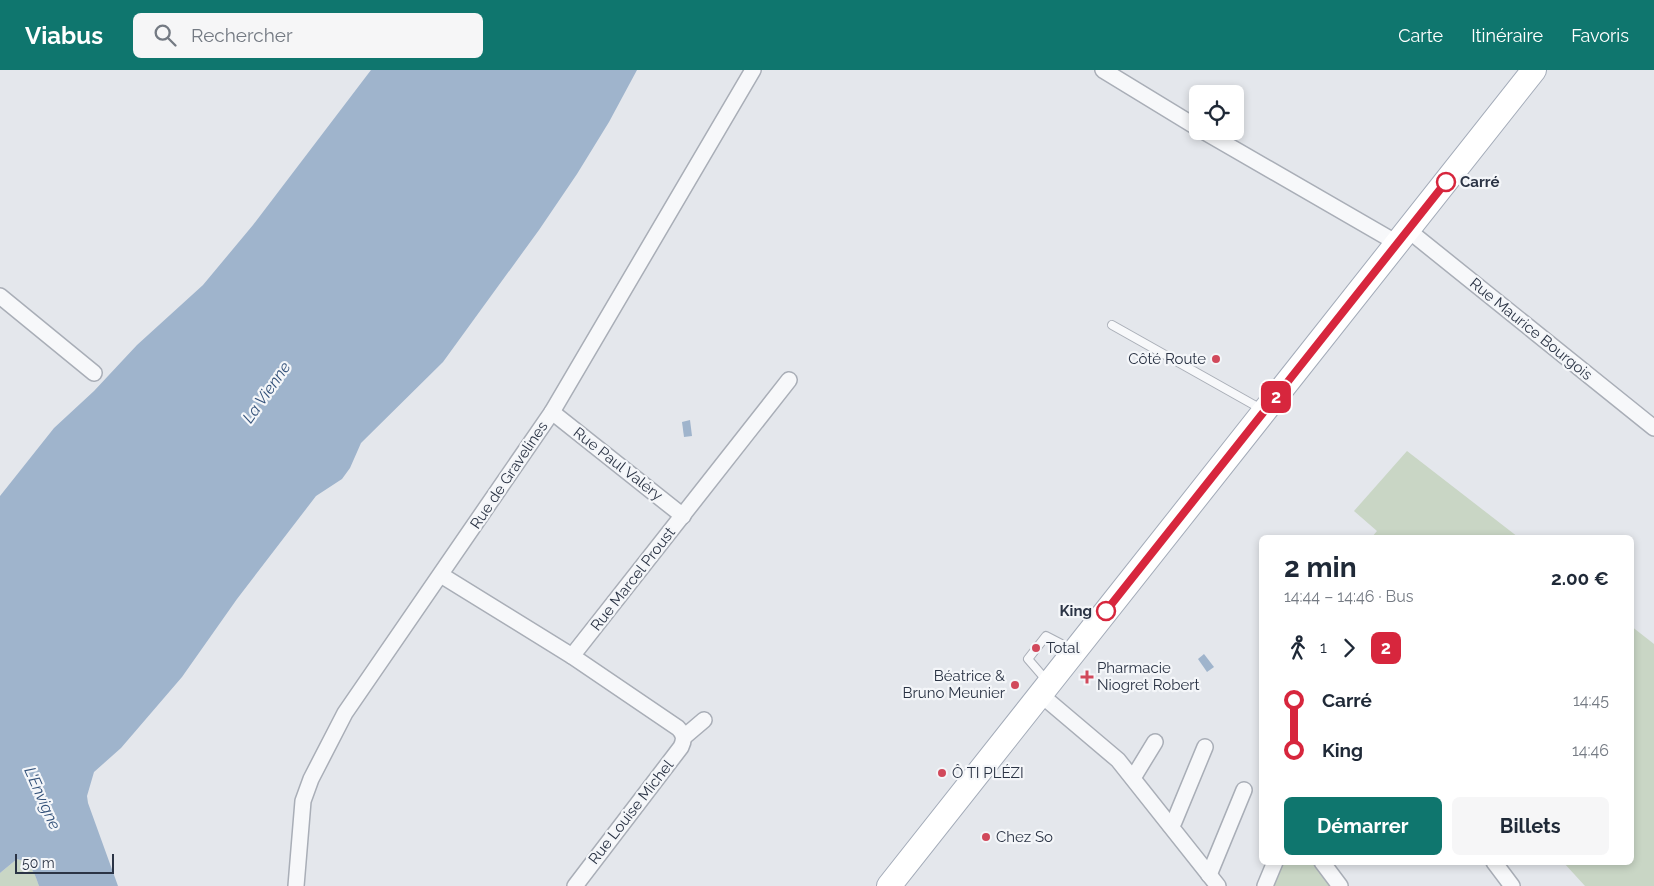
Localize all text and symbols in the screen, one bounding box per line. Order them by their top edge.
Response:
search box [133,13,483,58]
text: Viabus [25,21,103,50]
icon: search [151,21,179,49]
text: Rechercher [191,24,293,46]
text: Carte [1398,25,1443,46]
text: Itinéraire [1471,25,1543,46]
text: Favoris [1571,25,1629,46]
map controls [1189,85,1244,140]
button: locate [1189,85,1244,140]
marker: Carré [1436,172,1456,192]
place label: Carré [1460,173,1499,191]
street label: Rue Maurice Bourgois [1466,274,1596,384]
place label: Côté Route [1128,350,1206,368]
marker: Côté Route [1210,353,1222,365]
water label: La Vienne [238,358,295,427]
line badge: 2 [1260,381,1292,413]
text: 2 [1271,386,1281,407]
street label: Rue de Gravelines [466,418,552,532]
street label: Rue Paul Valéry [570,424,666,504]
street label: Rue Marcel Proust [587,524,679,634]
text: 2 min [1284,551,1357,584]
text: 2.00 € [1551,567,1609,589]
text: 14:44 – 14:46 · Bus [1284,587,1413,606]
marker: King [1096,601,1116,621]
place label: King [1060,602,1092,620]
icon: walk [1284,634,1312,662]
icon: forward [1335,634,1363,662]
text: 2 [1381,637,1391,658]
text: 1 [1320,638,1327,657]
place label: Total [1046,639,1080,657]
marker: Total [1030,642,1042,654]
place label: Pharmacie Niogret Robert [1097,659,1199,694]
place label: Béatrice & Bruno Meunier [903,667,1006,702]
marker: Pharmacie Niogret Robert [1081,671,1093,683]
marker: Béatrice & Bruno Meunier [1009,679,1021,691]
text: Carré [1322,689,1372,711]
text: 14:45 [1573,691,1609,710]
text: King [1322,739,1363,761]
text: 14:46 [1572,741,1609,760]
street label: Rue Louise Michel [585,756,678,868]
water label: L'Envigne [20,764,65,833]
place label: Ô TI PLÉZI [952,764,1024,782]
marker: Ô TI PLÉZI [936,767,948,779]
button: Démarrer [1284,797,1442,855]
button: Billets [1452,797,1609,855]
place label: Chez So [996,828,1053,846]
marker: Chez So [980,831,992,843]
scale bar [15,851,114,874]
text: 50 m [22,855,55,871]

